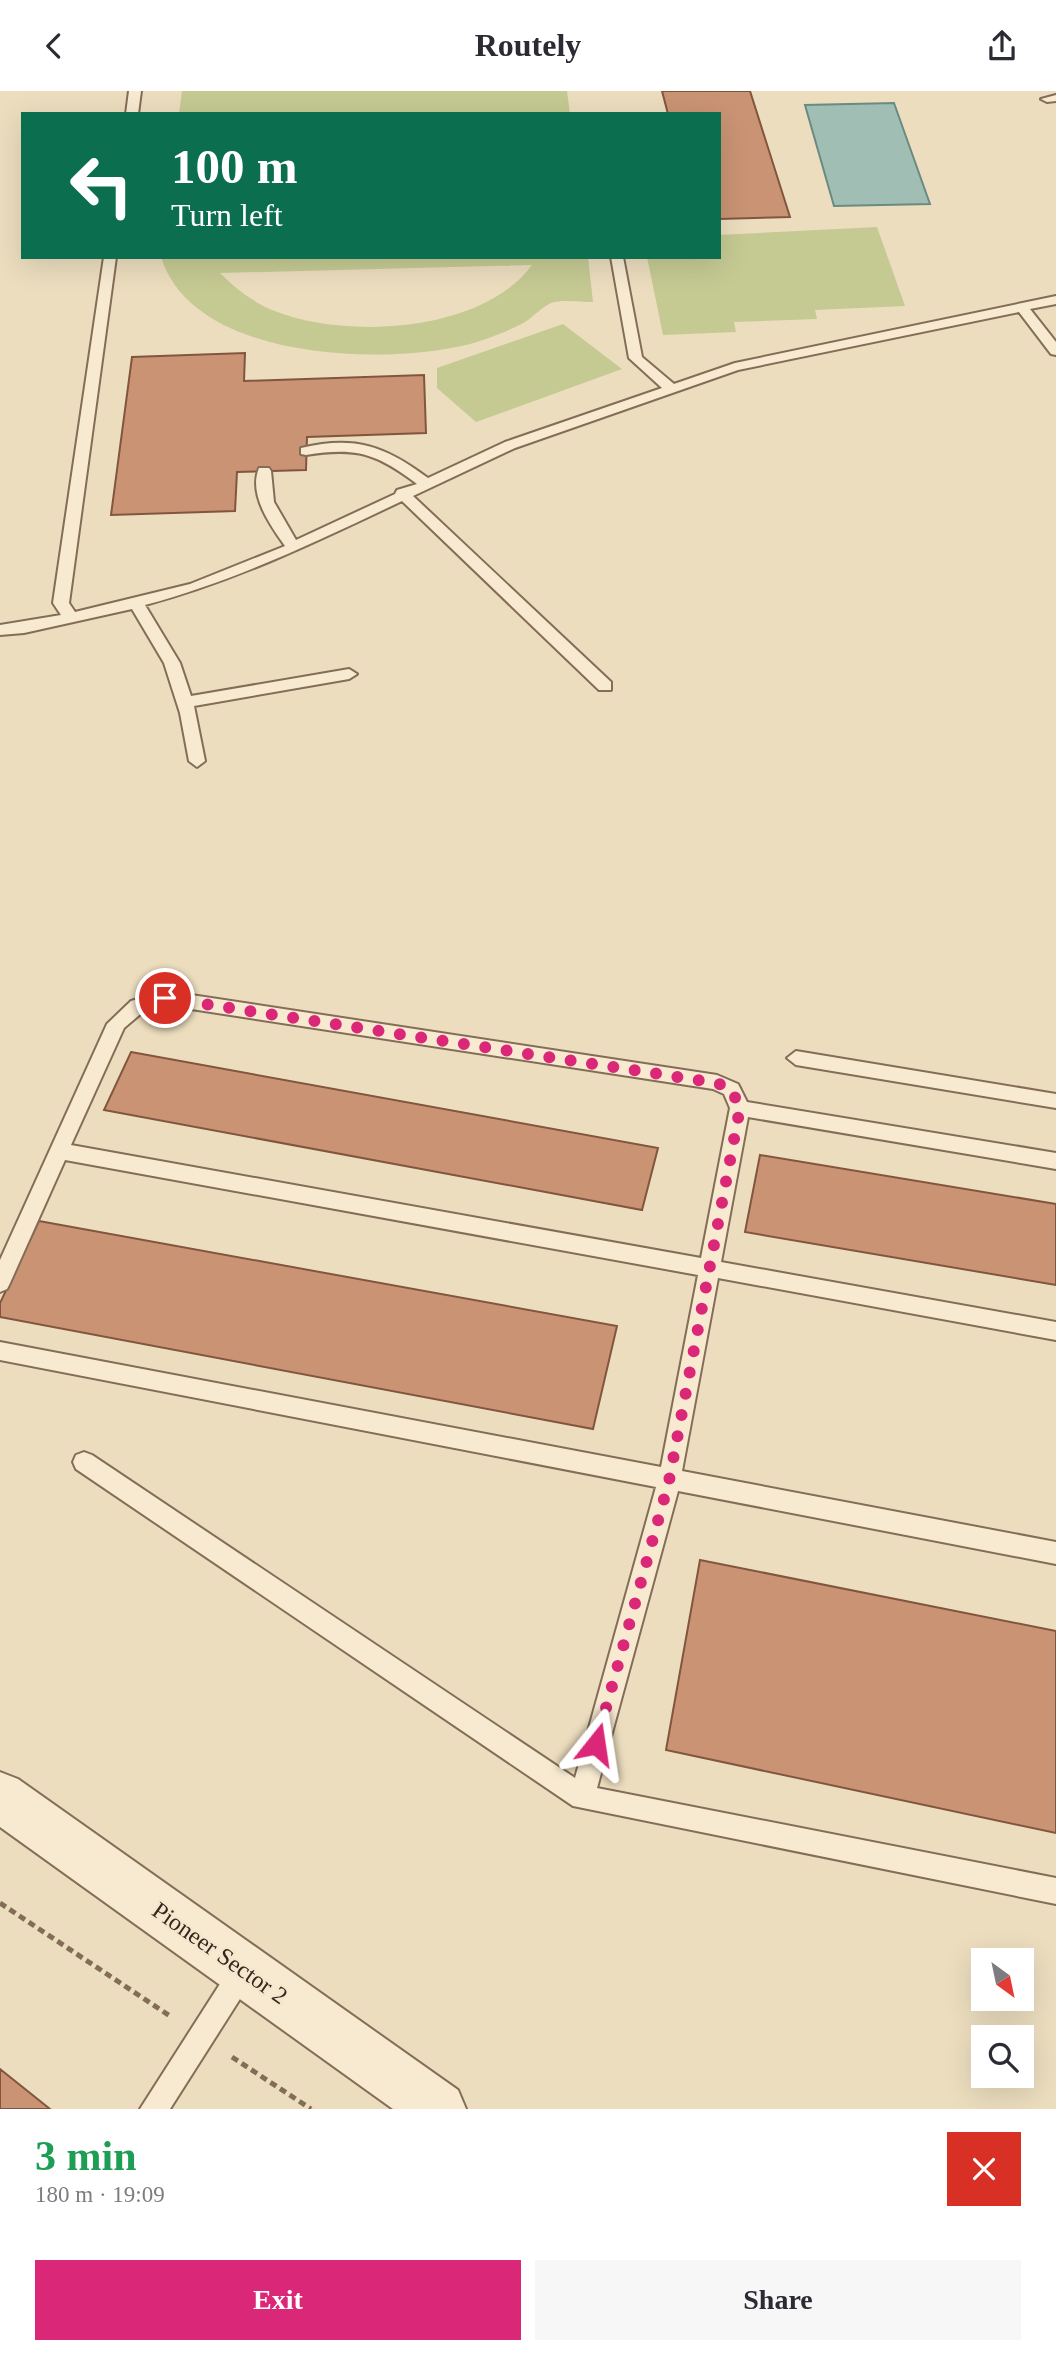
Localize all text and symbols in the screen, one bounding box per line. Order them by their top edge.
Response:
icon: back [35,27,73,65]
text: Routely [475,27,581,63]
icon: share [983,27,1021,65]
text: 100 m [171,139,298,194]
icon: left [56,140,147,231]
text: Turn left [171,197,283,233]
pin [135,968,195,1028]
icon: arrive [146,979,184,1017]
position arrow [559,1707,633,1781]
street label: Pioneer Sector 2 [148,1897,292,2009]
north arrow [971,1948,1034,2011]
map controls [971,1948,1034,2088]
button: search [971,2025,1034,2088]
button: close [947,2132,1021,2206]
text: 3 min [35,2133,137,2179]
text: 180 m · 19:09 [35,2182,165,2207]
button: Exit [35,2260,521,2340]
button: Share [535,2260,1021,2340]

